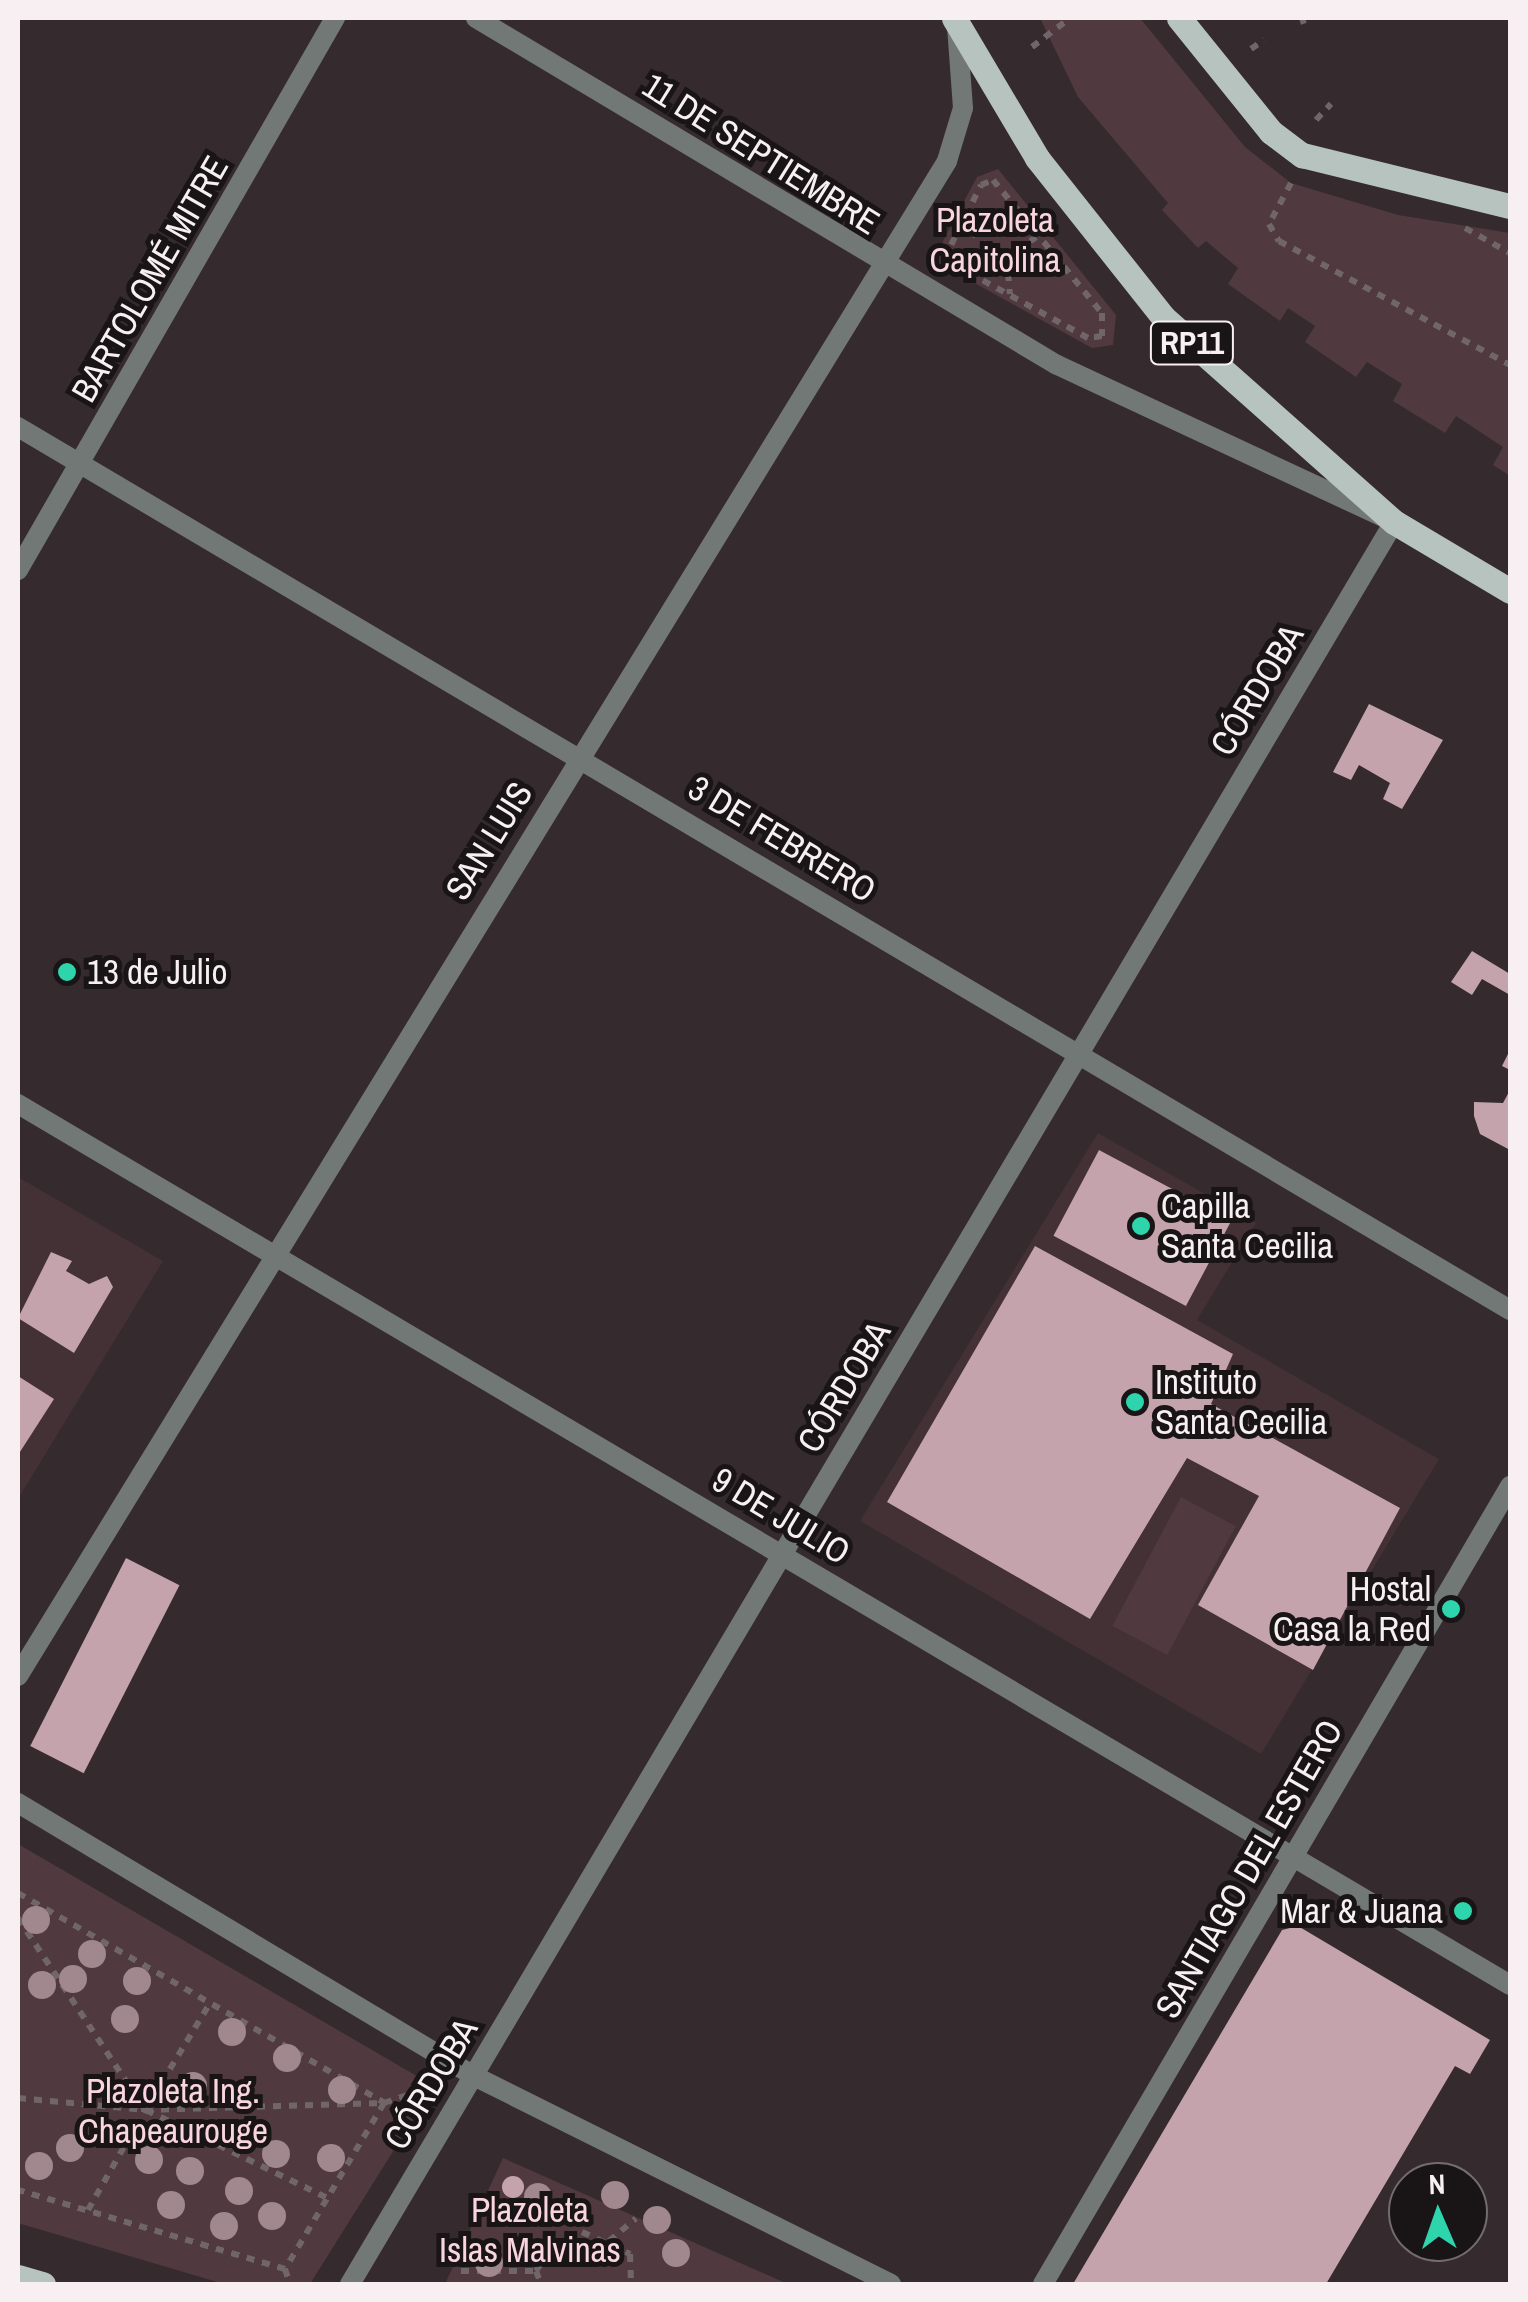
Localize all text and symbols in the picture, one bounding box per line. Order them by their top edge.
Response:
street label: 11 DE SEPTIEMBRE [635,64,887,244]
street label: BARTOLOMÉ MITRE [63,149,237,409]
park label: Plazoleta Capitolina [930,199,1060,281]
road number: RP11 [1150,316,1234,370]
street label: CÓRDOBA [1202,617,1312,763]
street label: 3 DE FEBRERO [681,767,883,911]
street label: SAN LUIS [437,774,541,908]
place label: 13 de Julio [87,951,227,993]
marker: 13 de Julio [56,961,78,983]
place label: Capilla Santa Cecilia [1161,1185,1333,1267]
marker: Capilla Santa Cecilia [1130,1215,1152,1237]
street label: CÓRDOBA [789,1314,899,1460]
place label: Instituto Santa Cecilia [1155,1361,1327,1443]
marker: Instituto Santa Cecilia [1124,1391,1146,1413]
street label: 9 DE JULIO [705,1459,857,1573]
place label: Hostal Casa la Red [1273,1568,1431,1650]
marker: Hostal Casa la Red [1440,1598,1462,1620]
street label: SANTIAGO DEL ESTERO [1146,1712,1352,2026]
place label: Mar & Juana [1280,1890,1443,1932]
marker: Mar & Juana [1452,1900,1474,1922]
street label: CÓRDOBA [376,2011,486,2157]
park label: Plazoleta Ing. Chapeaurouge [78,2070,268,2152]
north arrow [1388,2162,1488,2262]
text: N [1428,2165,1446,2203]
park label: Plazoleta Islas Malvinas [439,2189,621,2271]

